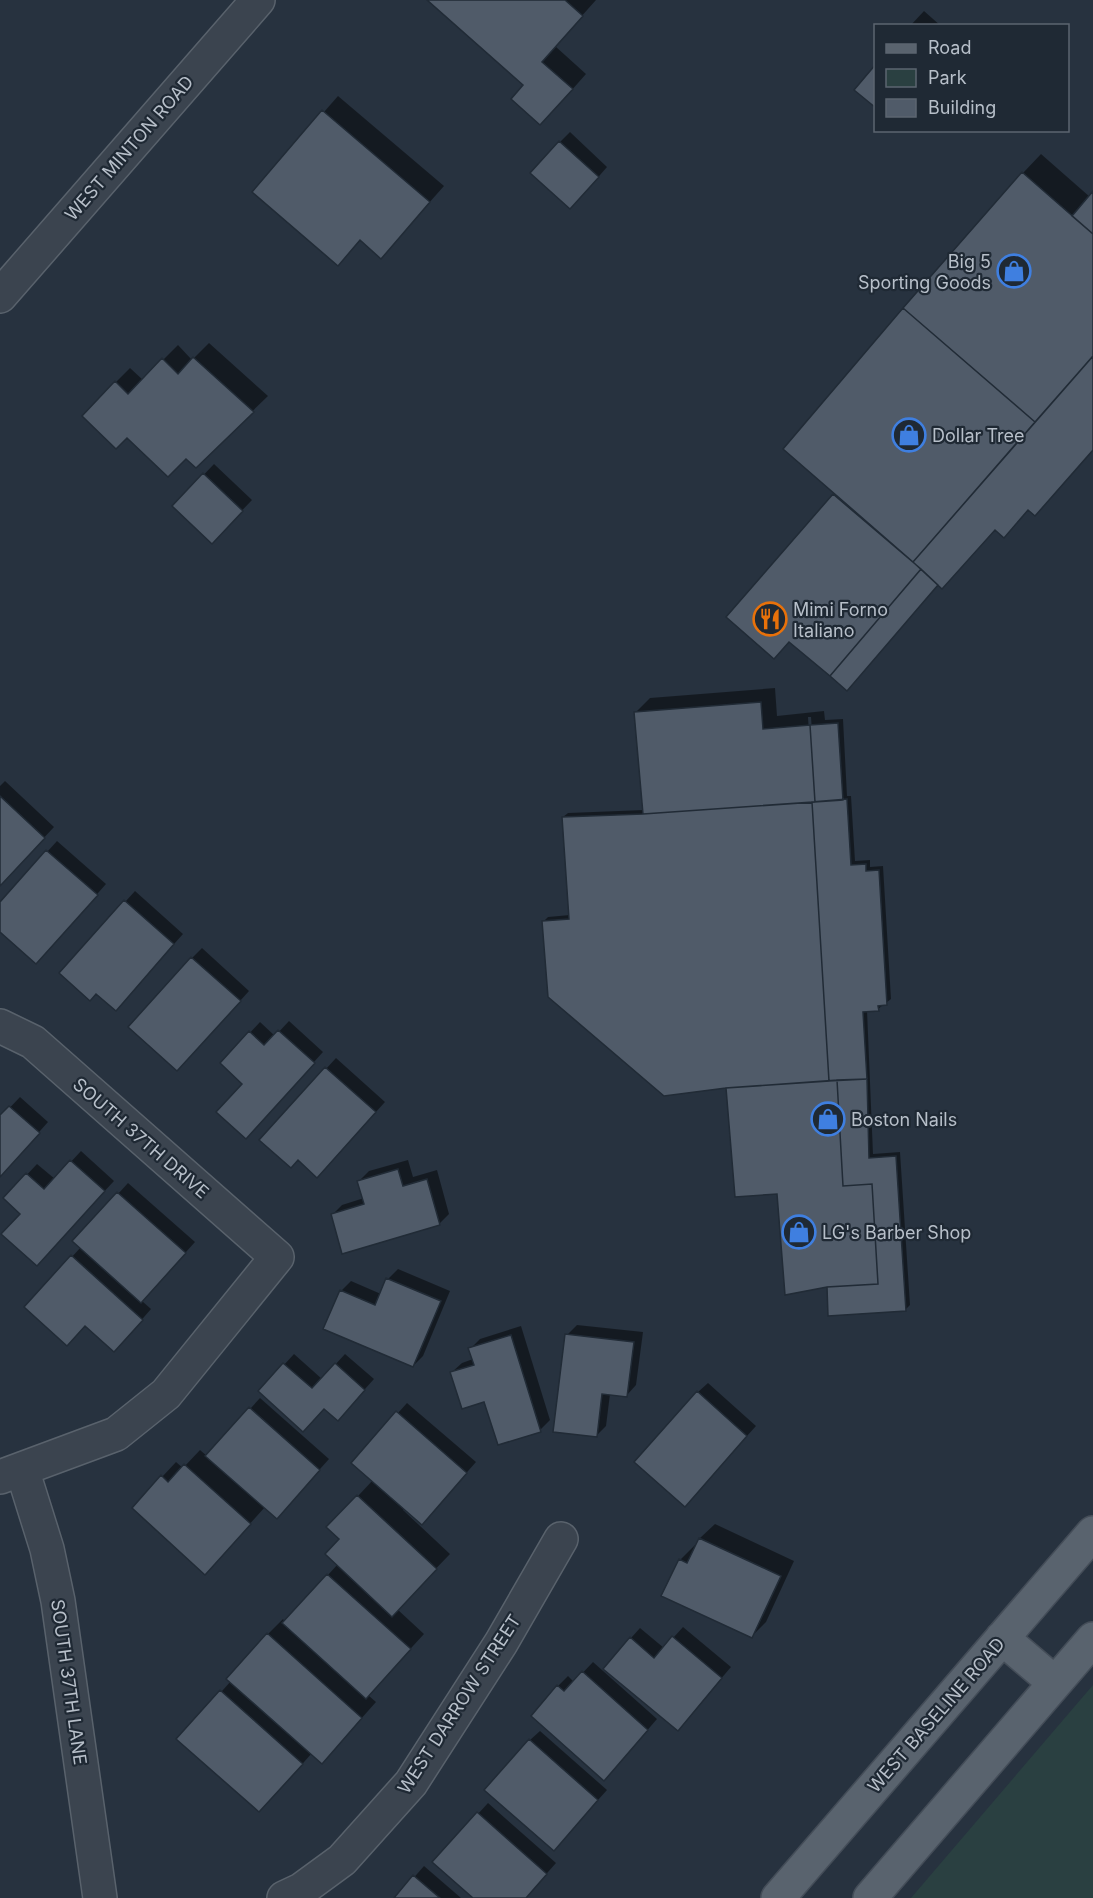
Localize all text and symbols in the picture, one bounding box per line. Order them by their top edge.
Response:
legend [874,24,1069,132]
text: Road [928,37,971,58]
text: Park [928,67,967,88]
street label: WEST MINTON ROAD [60,71,198,225]
text: Building [928,97,996,118]
place label: Big 5 Sporting Goods [858,251,991,293]
shop icon: Big 5 Sporting Goods [996,253,1032,289]
shop icon: Dollar Tree [891,417,927,453]
place label: Dollar Tree [932,425,1025,446]
place label: Mimi Forno Italiano [793,599,888,641]
restaurant icon: Mimi Forno Italiano [752,601,788,637]
street label: SOUTH 37TH DRIVE [69,1073,213,1203]
shop icon: Boston Nails [810,1101,846,1137]
place label: Boston Nails [851,1109,957,1130]
shop icon: LG's Barber Shop [781,1214,817,1250]
place label: LG's Barber Shop [822,1222,971,1243]
street label: SOUTH 37TH LANE [47,1598,91,1766]
street label: WEST DARROW STREET [393,1611,525,1797]
street label: WEST BASELINE ROAD [863,1633,1009,1797]

